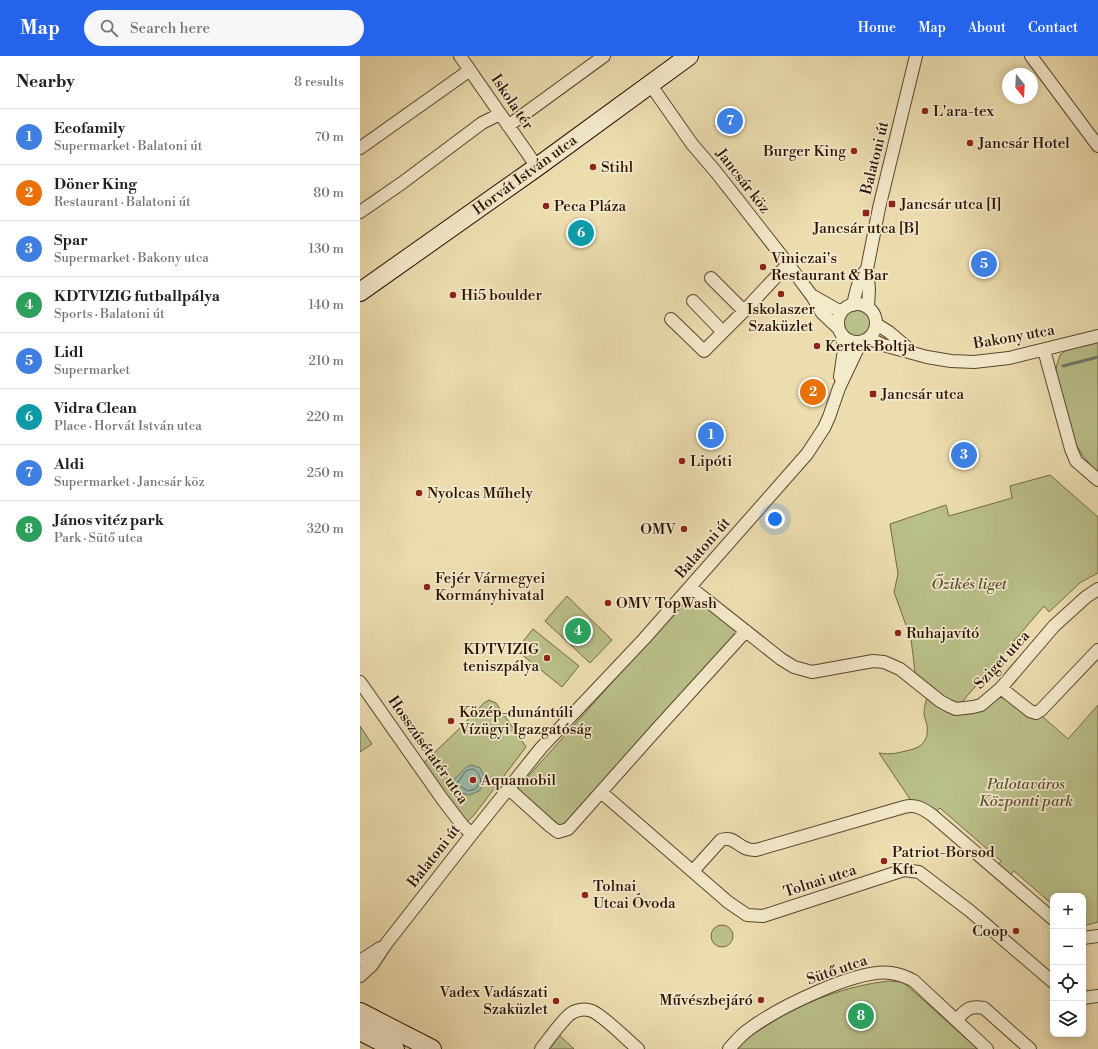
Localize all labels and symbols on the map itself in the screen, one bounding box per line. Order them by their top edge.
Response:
north arrow [1002,68,1038,104]
street label: Iskola tér [487,71,538,134]
place label: L'ara-tex [933,102,995,121]
pin: 7 [717,106,743,136]
marker: L'ara-tex [920,106,930,116]
street label: Balatoni út [857,119,893,197]
street label: Horvát István utca [469,130,581,219]
place label: Jancsár Hotel [977,134,1070,153]
marker: Jancsár Hotel [965,138,975,148]
place label: Burger King [762,142,846,161]
street label: Jancsár köz [711,144,774,217]
marker: Burger King [849,146,859,156]
place label: Stihl [601,158,634,177]
marker: Stihl [588,162,598,172]
place label: Jancsár utca [I] [899,195,1001,214]
place label: Peca Pláza [554,197,627,216]
marker: Jancsár utca [I] [887,199,897,209]
marker: Peca Pláza [541,201,551,211]
marker: Jancsár utca [B] [861,208,871,218]
pin: 6 [568,218,594,248]
place label: Jancsár utca [B] [812,219,919,238]
place label: Viniczai's Restaurant & Bar [770,249,889,285]
pin: 5 [971,249,997,279]
marker: Viniczai's Restaurant & Bar [758,262,768,272]
place label: Hi5 boulder [461,286,542,305]
marker: Iskolaszer Szaküzlet [776,289,786,299]
marker: Hi5 boulder [448,290,458,300]
place label: Iskolaszer Szaküzlet [747,300,816,336]
street label: Bakony utca [971,320,1057,354]
place label: Kertek Boltja [825,337,916,356]
marker: Kertek Boltja [812,341,822,351]
pin: 2 [800,377,826,407]
place label: Jancsár utca [880,385,964,404]
marker: Jancsár utca [868,389,878,399]
pin: 1 [698,420,724,450]
pin: 3 [951,440,977,470]
place label: Lipóti [690,452,732,471]
marker: Lipóti [677,456,687,466]
place label: Nyolcas Műhely [427,484,534,503]
marker: Nyolcas Műhely [414,488,424,498]
your location [765,509,785,529]
street label: Balatoni út [671,513,735,583]
place label: OMV [640,520,676,539]
marker: OMV [679,524,689,534]
place label: Fejér Vármegyei Kormányhivatal [435,569,545,605]
park label: Őzikés liget [931,573,1008,594]
marker: Fejér Vármegyei Kormányhivatal [422,582,432,592]
place label: OMV TopWash [616,594,717,613]
marker: OMV TopWash [603,598,613,608]
pin: 4 [565,616,591,646]
place label: Ruhajavító [906,624,980,643]
street label: Sziget utca [970,626,1034,693]
marker: Ruhajavító [893,628,903,638]
place label: KDTVIZIG teniszpálya [463,640,539,676]
marker: KDTVIZIG teniszpálya [542,653,552,663]
street label: Hosszúsétatér utca [384,692,473,808]
place label: Közép-dunántúli Vízügyi Igazgatóság [458,703,592,739]
marker: Közép-dunántúli Vízügyi Igazgatóság [446,716,456,726]
place label: Aquamobil [480,771,557,790]
marker: Aquamobil [468,775,478,785]
park label: Palotaváros Központi park [979,775,1073,811]
street label: Balatoni út [403,820,465,892]
place label: Patriot-Borsod Kft. [892,843,995,879]
marker: Patriot-Borsod Kft. [879,856,889,866]
street label: Tolnai utca [781,860,859,902]
place label: Tolnai Utcai Óvoda [593,877,676,913]
marker: Tolnai Utcai Óvoda [580,890,590,900]
place label: Coop [972,922,1008,941]
marker: Coop [1011,926,1021,936]
street label: Sütő utca [804,951,870,989]
place label: Vadex Vadászati Szaküzlet [438,983,549,1019]
place label: Művészbejáró [659,991,753,1010]
marker: Művészbejáró [756,995,766,1005]
marker: Vadex Vadászati Szaküzlet [551,996,561,1006]
pin: 8 [848,1001,874,1031]

